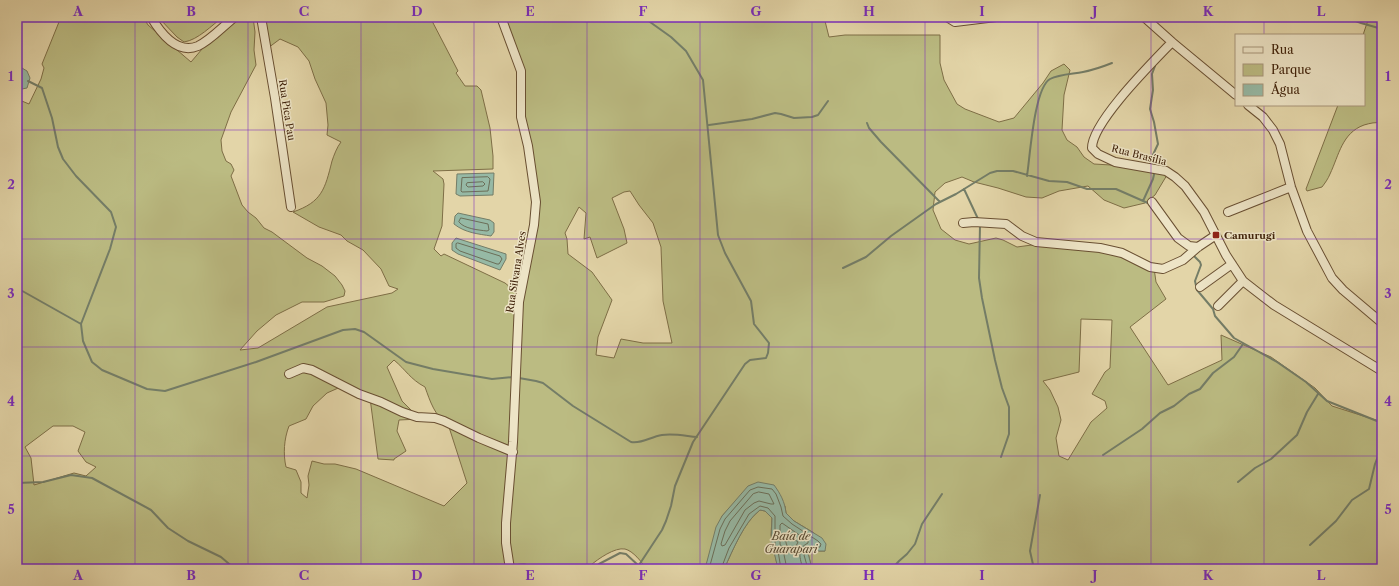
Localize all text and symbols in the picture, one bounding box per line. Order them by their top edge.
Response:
text: A [72,3,84,19]
text: B [186,3,196,19]
text: C [299,3,309,19]
text: D [411,3,423,19]
text: E [525,3,535,19]
text: F [639,3,648,19]
text: G [750,3,762,19]
text: H [863,3,875,19]
text: I [979,3,985,19]
text: J [1090,3,1098,19]
text: K [1203,3,1214,19]
text: L [1317,3,1326,19]
legend [1235,34,1365,106]
text: Rua [1271,42,1294,57]
text: Parque [1271,62,1312,77]
text: 1 [8,68,14,84]
text: 1 [1385,68,1391,84]
street label: Rua Pica Pau [276,78,298,142]
text: Água [1270,81,1301,97]
street label: Rua Brasília [1110,142,1169,168]
text: 2 [7,176,15,192]
text: 2 [1384,176,1392,192]
place label: Camurugi [1224,229,1276,242]
street label: Rua Silvana Alves [503,230,529,314]
marker: Camurugi [1211,230,1221,240]
text: 3 [7,285,15,301]
text: 3 [1384,285,1392,301]
text: 4 [7,393,15,409]
text: 4 [1384,393,1392,409]
text: 5 [7,501,15,517]
text: 5 [1384,501,1392,517]
water label: Baía de Guarapari [764,529,818,556]
text: A [72,567,84,583]
text: B [186,567,196,583]
text: C [299,567,309,583]
text: D [411,567,423,583]
text: E [525,567,535,583]
text: F [639,567,648,583]
text: G [750,567,762,583]
text: H [863,567,875,583]
text: I [979,567,985,583]
text: J [1090,567,1098,583]
text: K [1203,567,1214,583]
text: L [1317,567,1326,583]

